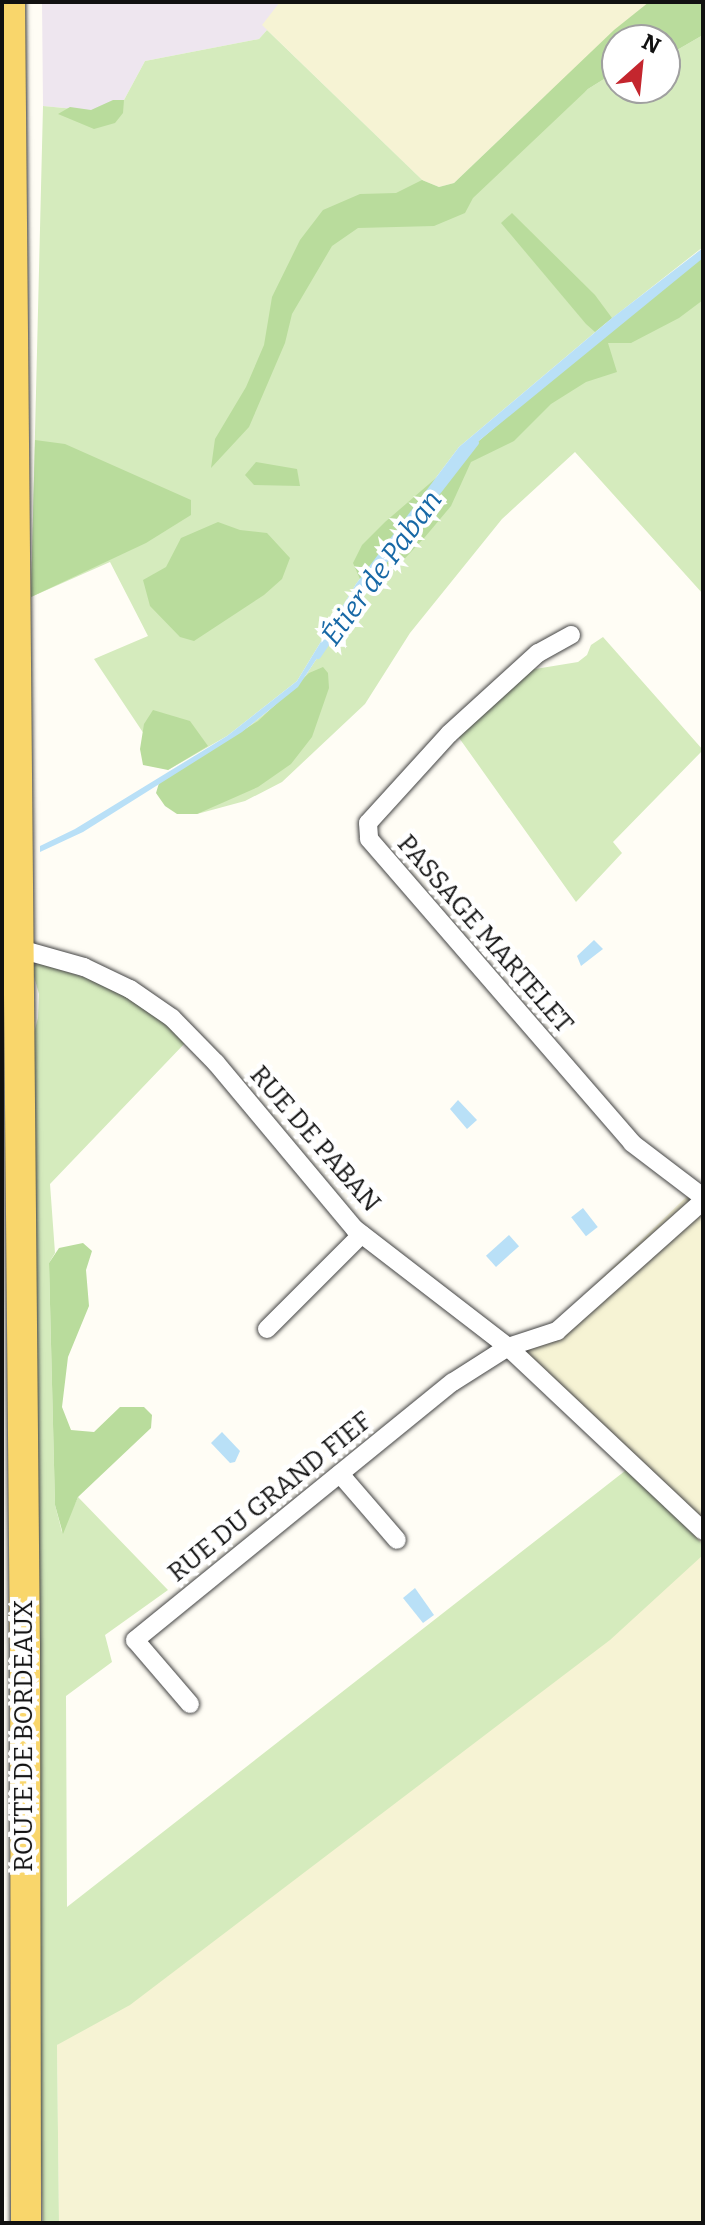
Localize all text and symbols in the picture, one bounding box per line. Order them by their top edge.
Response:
north arrow [601,24,681,104]
text: N [638,28,665,60]
water label: Étier de Paban [315,484,449,652]
street label: PASSAGE MARTELET [391,829,579,1039]
street label: RUE DE PABAN [243,1060,387,1218]
street label: RUE DU GRAND FIEF [162,1405,378,1589]
street label: ROUTE DE BORDEAUX [8,1600,40,1872]

